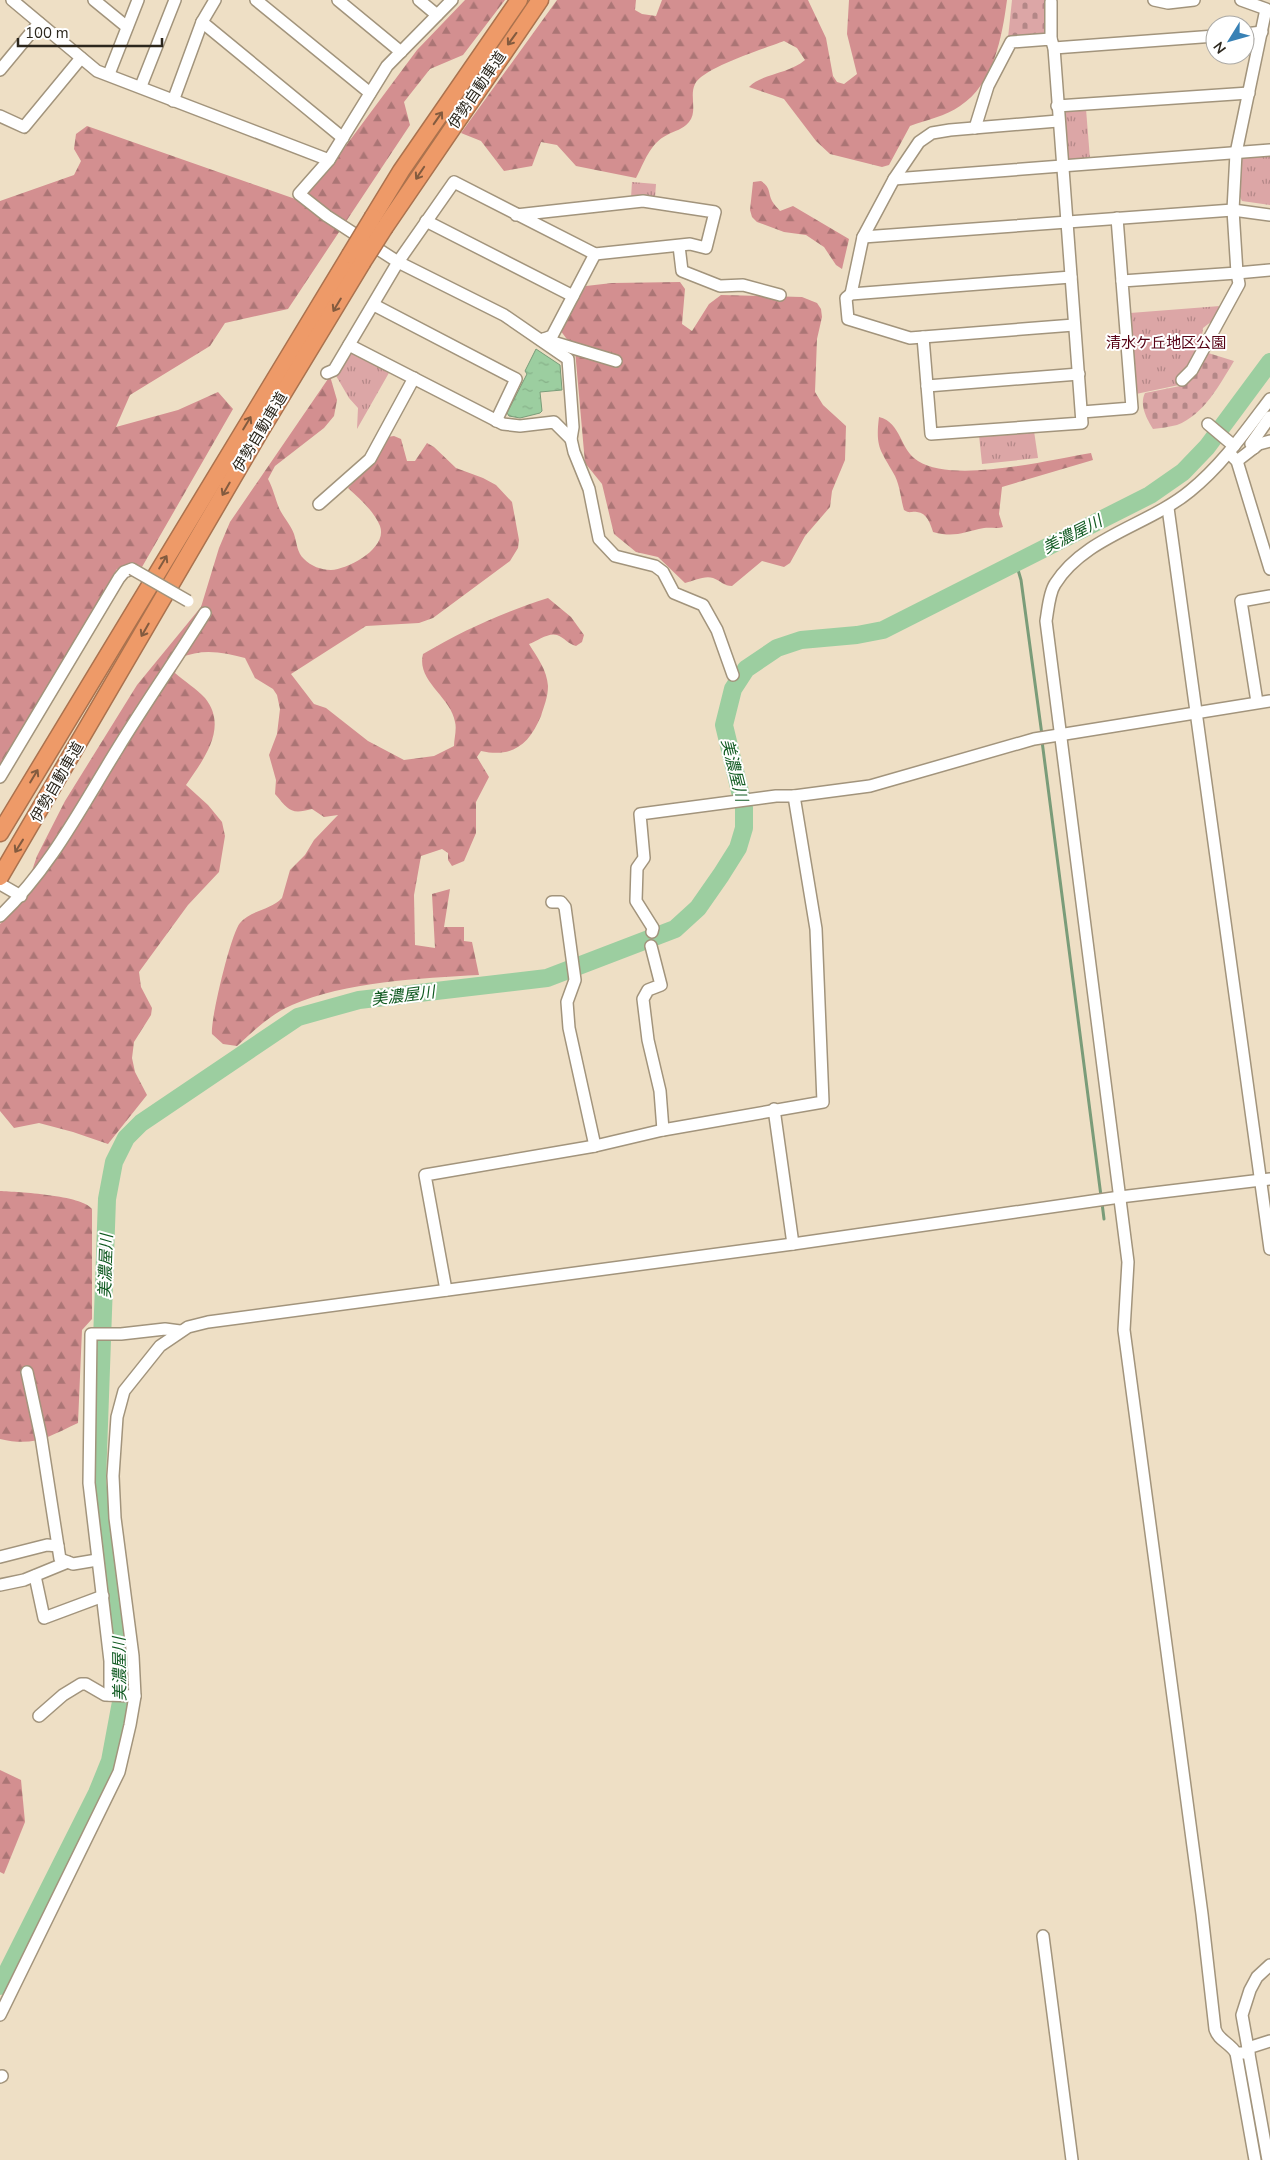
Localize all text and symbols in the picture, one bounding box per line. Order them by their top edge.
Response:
scale bar [18,15,161,47]
north arrow [1205,15,1255,65]
text: 100 m [25,23,69,43]
one-way arrow [507,32,517,46]
text: N [1209,38,1231,57]
street label: 伊勢自動車道 [444,47,510,133]
one-way arrow [433,111,443,125]
one-way arrow [415,166,425,180]
one-way arrow [331,298,341,312]
park label: 清水ケ丘地区公園 [1106,333,1226,353]
street label: 伊勢自動車道 [228,388,292,476]
one-way arrow [243,417,253,431]
one-way arrow [221,482,231,496]
water label: 美濃屋川 [1039,510,1108,559]
one-way arrow [159,556,169,570]
one-way arrow [139,623,149,637]
water label: 美濃屋川 [716,737,753,806]
street label: 伊勢自動車道 [26,738,88,826]
one-way arrow [30,770,40,784]
one-way arrow [14,839,24,853]
water label: 美濃屋川 [370,981,438,1011]
water label: 美濃屋川 [94,1232,118,1298]
water label: 美濃屋川 [108,1635,132,1701]

